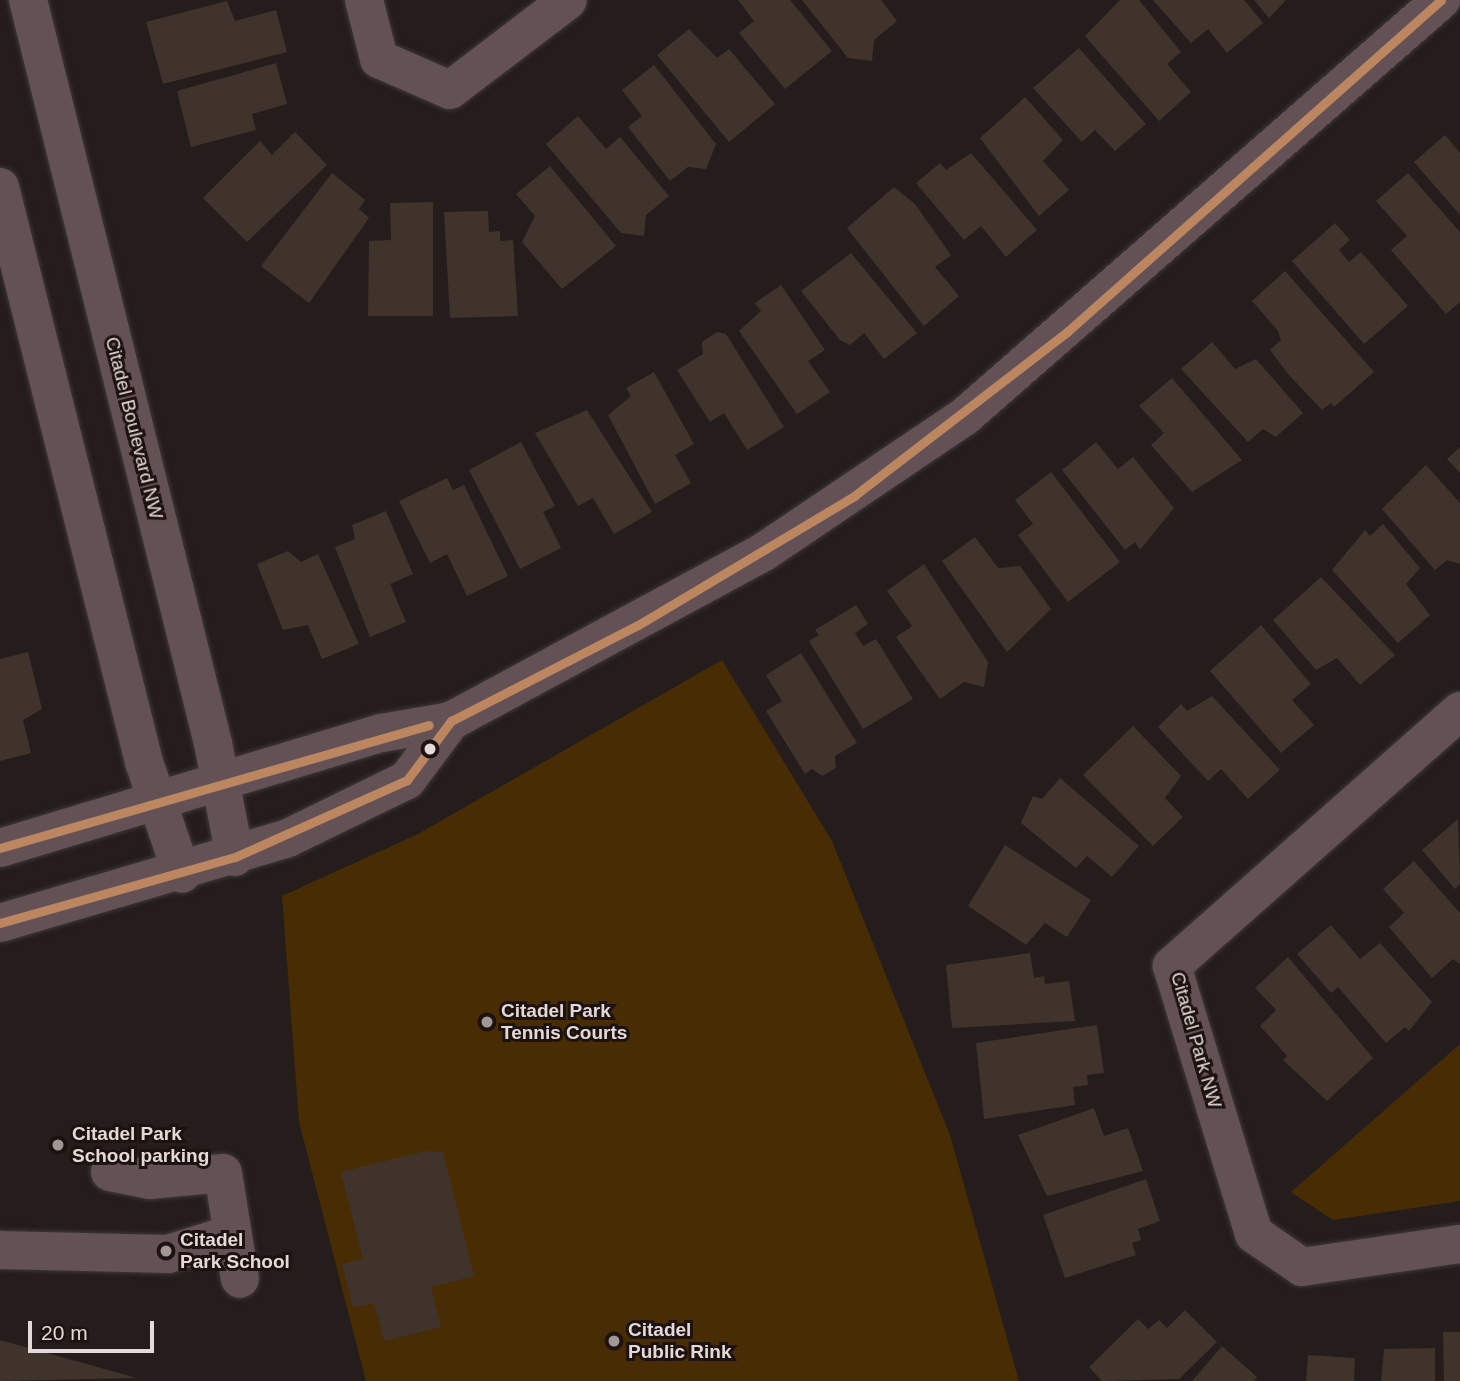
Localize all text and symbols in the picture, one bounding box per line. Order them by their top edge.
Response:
street label: Citadel Boulevard NW [100,335,168,521]
unlabelled marker [423,742,437,756]
street label: Citadel Park NW [1166,969,1226,1111]
place label: Citadel Park Tennis Courts [501,1000,627,1044]
marker: Citadel Park Tennis Courts [479,1014,495,1030]
place label: Citadel Park School parking [72,1123,209,1167]
marker: Citadel Park School parking [50,1137,66,1153]
place label: Citadel Park School [180,1229,290,1273]
marker: Citadel Park School [158,1243,174,1259]
scale bar [32,1308,158,1352]
place label: Citadel Public Rink [628,1319,731,1363]
text: 20 m [41,1321,88,1344]
marker: Citadel Public Rink [606,1333,622,1349]

